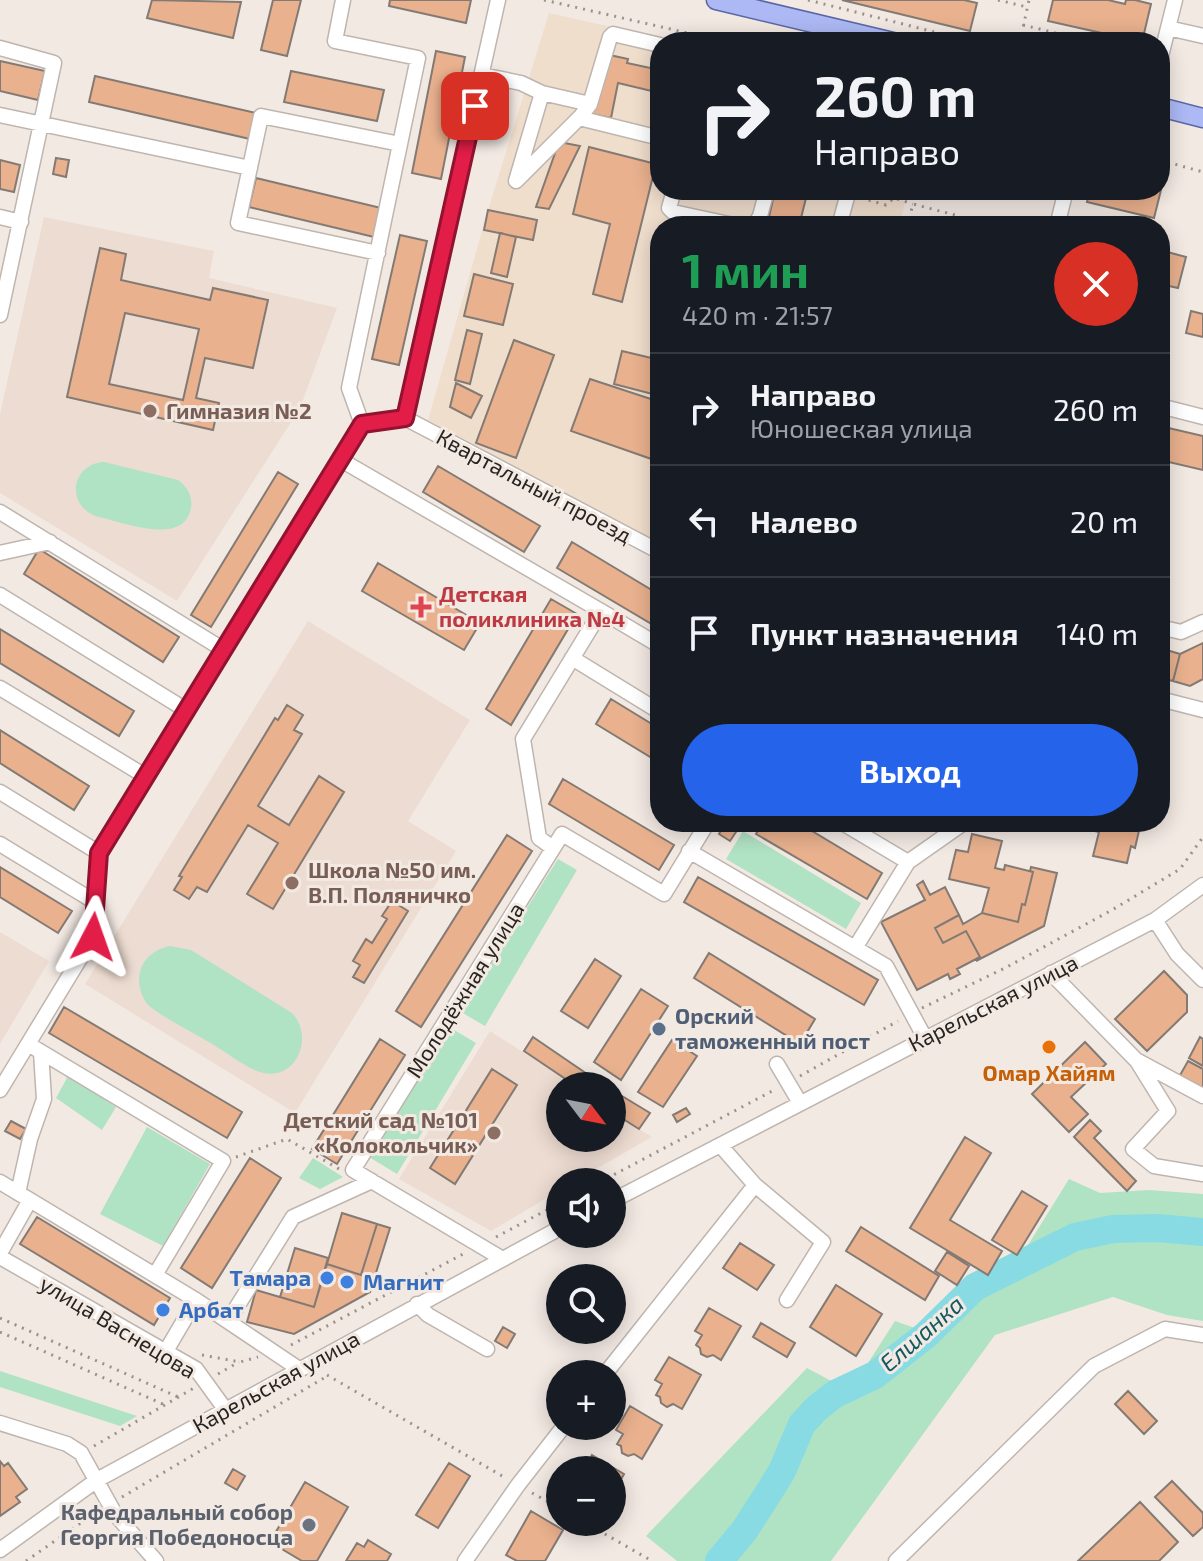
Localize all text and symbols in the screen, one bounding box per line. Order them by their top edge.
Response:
text: 260 m [814,61,976,128]
icon: right [682,64,786,168]
pin [441,72,509,140]
icon: arrive [453,84,497,128]
text: Направо [814,129,960,172]
text: 1 мин [682,240,809,298]
button: close [1054,242,1138,326]
text: 420 m · 21:57 [682,299,833,330]
text: Направо [750,376,876,412]
icon: right [682,387,726,431]
text: 260 m [1053,391,1138,427]
place label: Гимназия №2 [166,397,312,423]
marker: Гимназия №2 [141,402,159,420]
text: Юношеская улица [750,412,973,443]
street label: Квартальный проезд [433,423,636,548]
icon: left [682,499,726,543]
text: Налево [750,503,858,539]
text: 20 m [1070,503,1138,539]
place label: Детская поликлиника №4 [439,580,625,631]
marker: Детская поликлиника №4 [410,596,432,618]
icon: arrive [682,611,726,655]
text: Пункт назначения [750,615,1018,651]
text: 140 m [1057,615,1138,651]
button: Выход [682,724,1138,816]
place label: Школа №50 им. В.П. Поляничко [308,856,476,907]
marker: Школа №50 им. В.П. Поляничко [283,874,301,892]
position arrow [51,895,135,979]
street label: Молодёжная улица [400,897,529,1082]
street label: Карельская улица [903,948,1082,1057]
place label: Орский таможенный пост [675,1002,870,1053]
marker: Орский таможенный пост [650,1020,668,1038]
marker: Омар Хайям [1040,1038,1058,1056]
place label: Омар Хайям [983,1059,1115,1085]
north arrow [546,1072,626,1152]
map controls [546,1072,626,1536]
place label: Детский сад №101 «Колокольчик» [283,1106,478,1157]
marker: Детский сад №101 «Колокольчик» [485,1124,503,1142]
button: sound [546,1168,626,1248]
place label: Тамара [229,1264,311,1290]
button: search [546,1264,626,1344]
place label: Магнит [363,1268,444,1294]
street label: улица Васнецова [35,1269,201,1384]
marker: Тамара [318,1269,336,1287]
marker: Магнит [338,1273,356,1291]
water label: Елшанка [873,1289,969,1377]
place label: Арбат [179,1296,244,1322]
marker: Арбат [154,1301,172,1319]
street label: Карельская улица [188,1324,364,1439]
button: + [546,1360,626,1440]
button: − [546,1456,626,1536]
place label: Кафедральный собор Георгия Победоносца [60,1498,293,1549]
marker: Кафедральный собор Георгия Победоносца [300,1516,318,1534]

